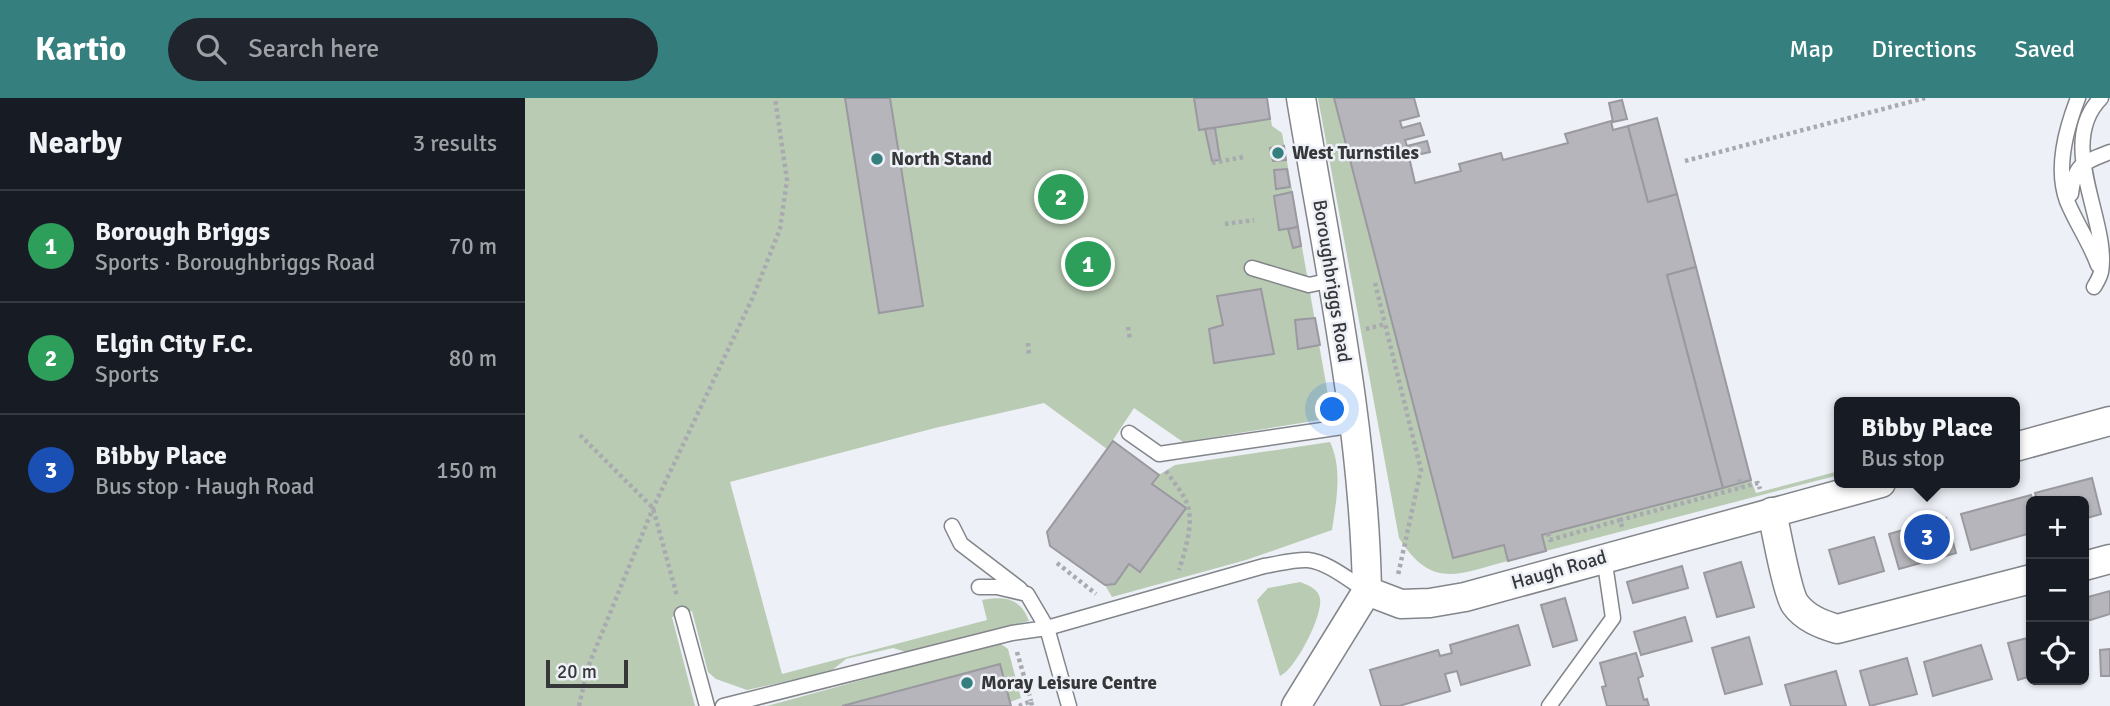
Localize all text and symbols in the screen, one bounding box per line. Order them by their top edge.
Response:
search box [168,18,658,81]
text: Kartio [35,29,126,70]
icon: search [192,30,230,68]
text: Search here [248,33,379,65]
text: Map [1789,34,1834,64]
text: Directions [1872,34,1977,64]
text: Saved [2015,34,2075,64]
text: Nearby [28,125,122,162]
text: 3 results [413,129,497,158]
place label: West Turnstiles [1292,141,1419,165]
marker: West Turnstiles [1270,145,1286,161]
place label: North Stand [891,147,992,171]
marker: North Stand [869,151,885,167]
pin: 2 [1038,171,1084,223]
street label: Boroughbriggs Road [1307,198,1357,364]
text: Borough Briggs [95,216,270,248]
text: 1 [45,232,57,261]
text: 70 m [449,232,497,261]
pin: 1 [1065,238,1111,290]
text: Sports · Boroughbriggs Road [95,248,375,277]
text: Elgin City F.C. [95,328,253,360]
text: 2 [45,344,57,373]
text: 80 m [449,344,497,373]
text: Sports [95,360,159,389]
your location [1315,392,1349,426]
popup [1834,397,2020,488]
text: Bibby Place [1861,412,1993,444]
text: Bibby Place [95,440,227,472]
text: Bus stop [1861,444,1945,473]
text: 3 [45,456,57,485]
text: 150 m [436,456,497,485]
text: Bus stop · Haugh Road [95,472,315,501]
map controls [2026,496,2089,685]
button: + [2026,496,2089,559]
pin: 3 [1904,511,1950,563]
street label: Haugh Road [1509,545,1609,595]
button: − [2026,559,2089,622]
button: locate [2026,622,2089,685]
scale bar [546,657,628,689]
text: 20 m [557,660,597,684]
place label: Moray Leisure Centre [981,671,1157,695]
marker: Moray Leisure Centre [959,675,975,691]

